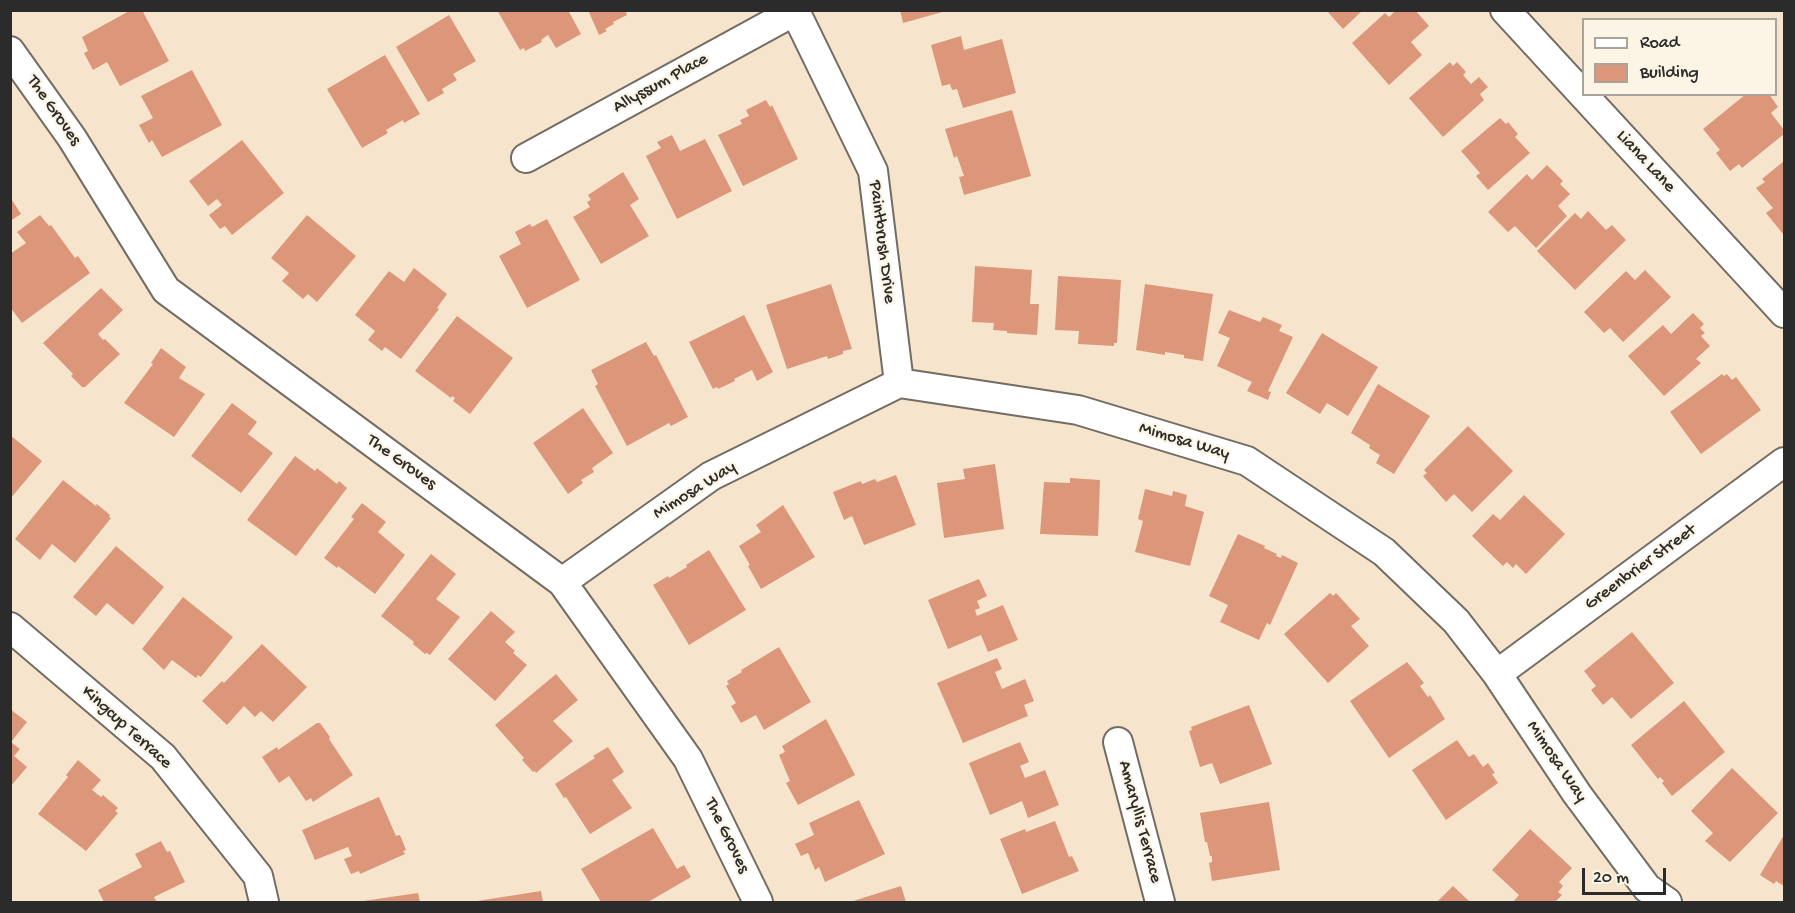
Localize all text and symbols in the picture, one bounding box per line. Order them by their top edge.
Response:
legend [1582,18,1777,96]
text: Road [1640,33,1679,54]
street label: Allyssum Place [610,49,712,119]
text: Building [1640,63,1699,84]
street label: The Groves [21,72,85,150]
street label: Liana Lane [1611,126,1679,198]
street label: Paintbrush Drive [863,179,899,305]
street label: Mimosa Way [1136,418,1232,466]
street label: The Groves [362,430,440,496]
street label: Mimosa Way [650,457,740,525]
street label: Greenbrier Street [1581,520,1701,616]
street label: Kingcup Terrace [76,682,176,774]
street label: Mimosa Way [1521,717,1591,807]
street label: Amaryllis Terrace [1112,758,1166,886]
street label: The Groves [699,795,753,877]
scale bar [1585,856,1669,894]
text: 20 m [1593,868,1629,889]

